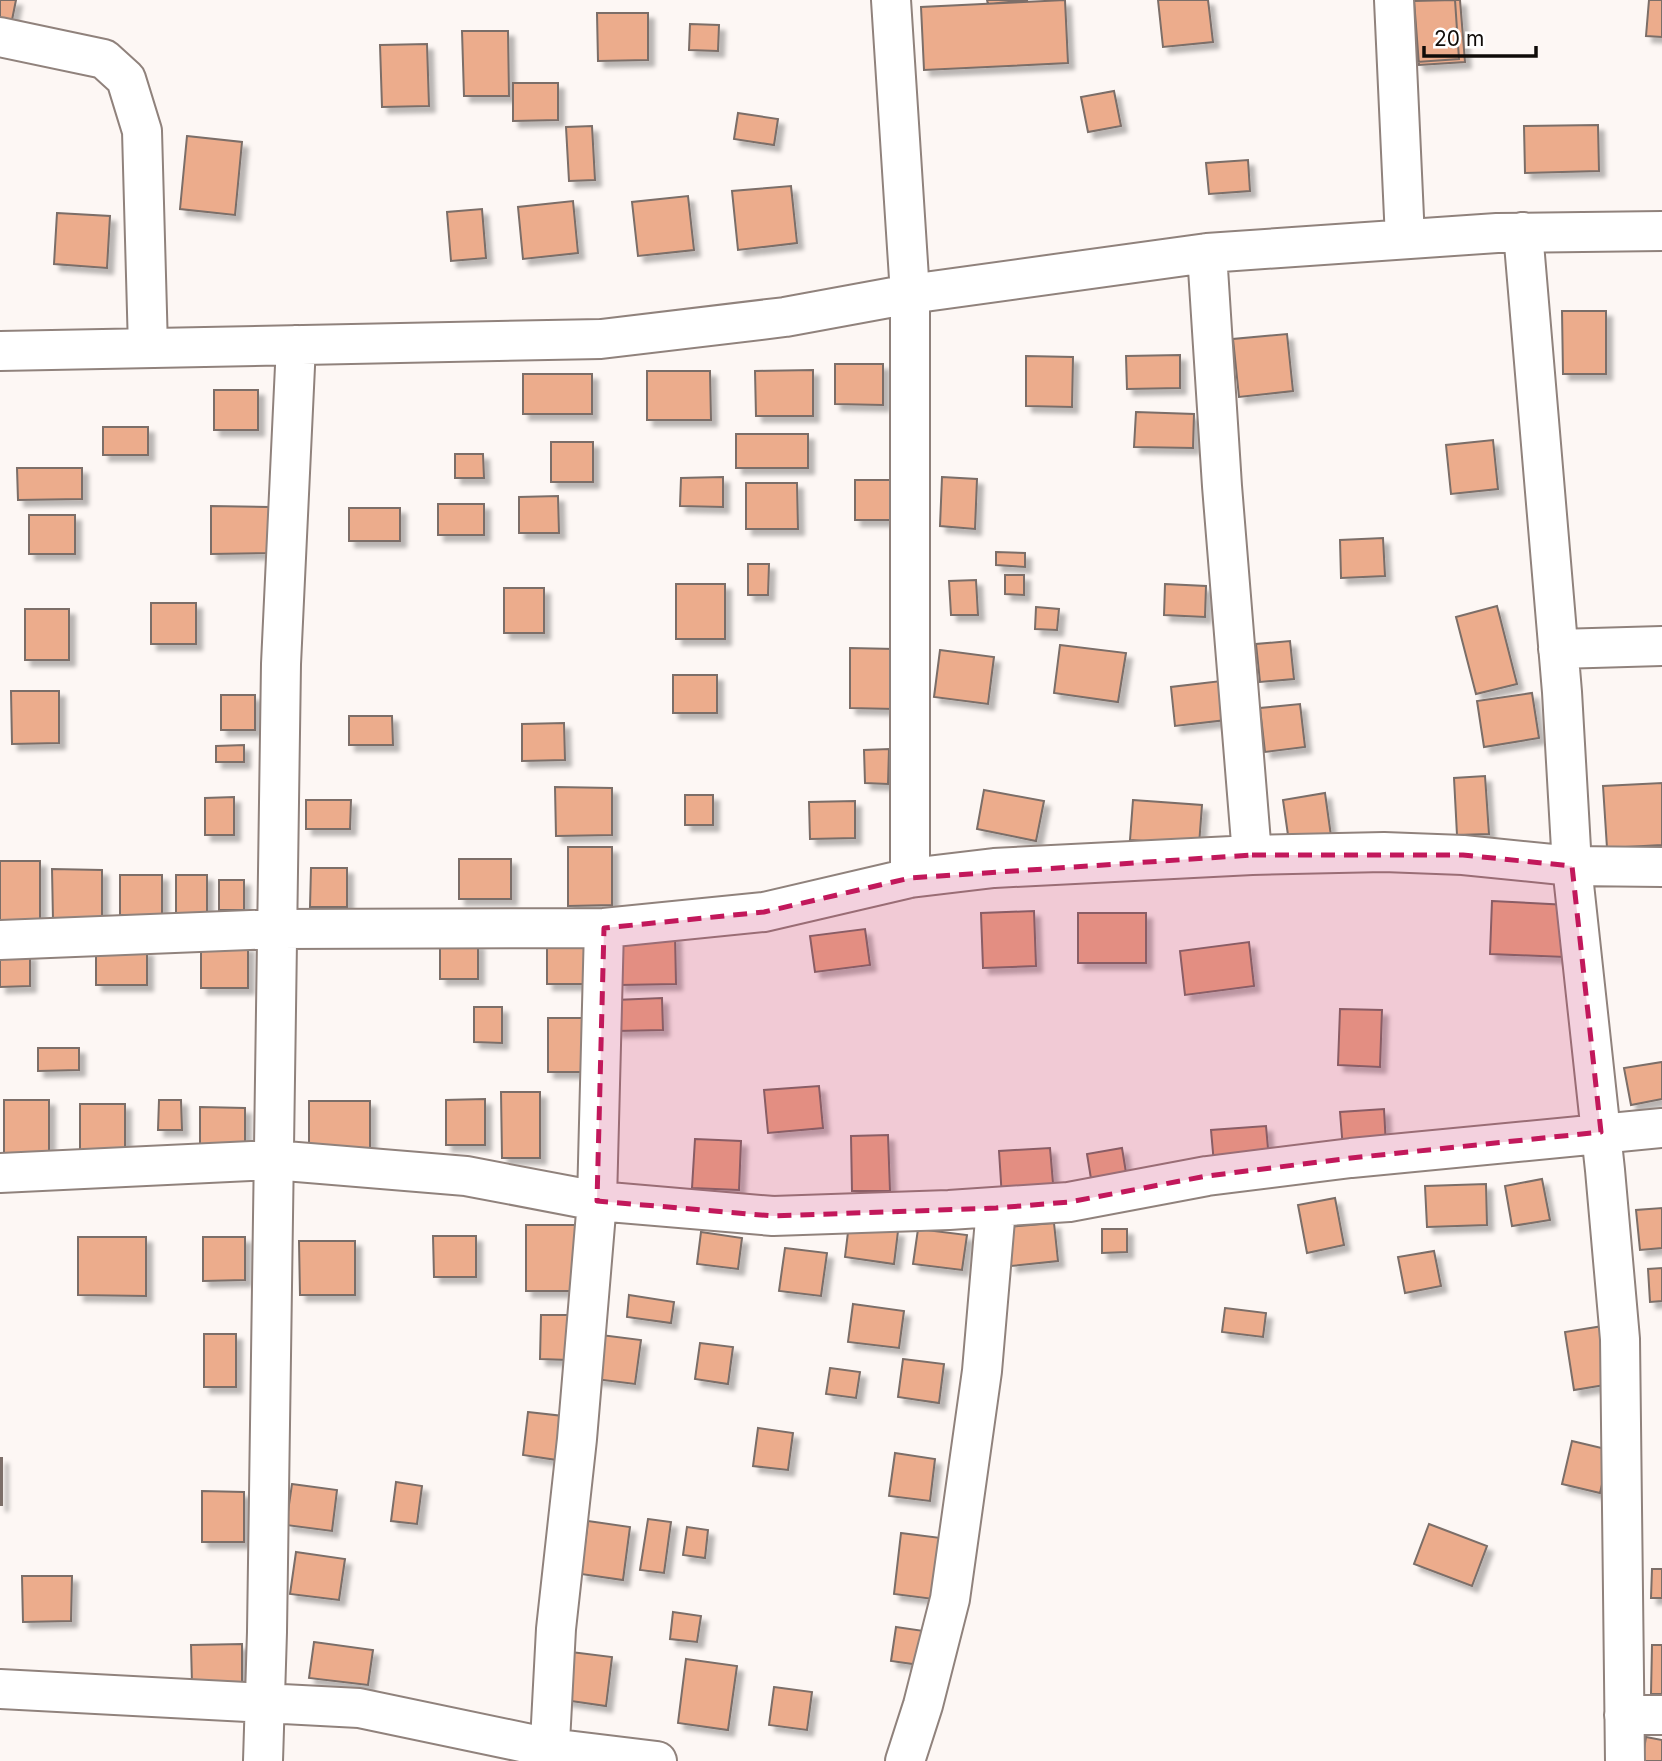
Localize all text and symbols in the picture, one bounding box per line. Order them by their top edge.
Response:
scale bar [1424,14,1536,58]
text: 20 m [1434,26,1484,51]

